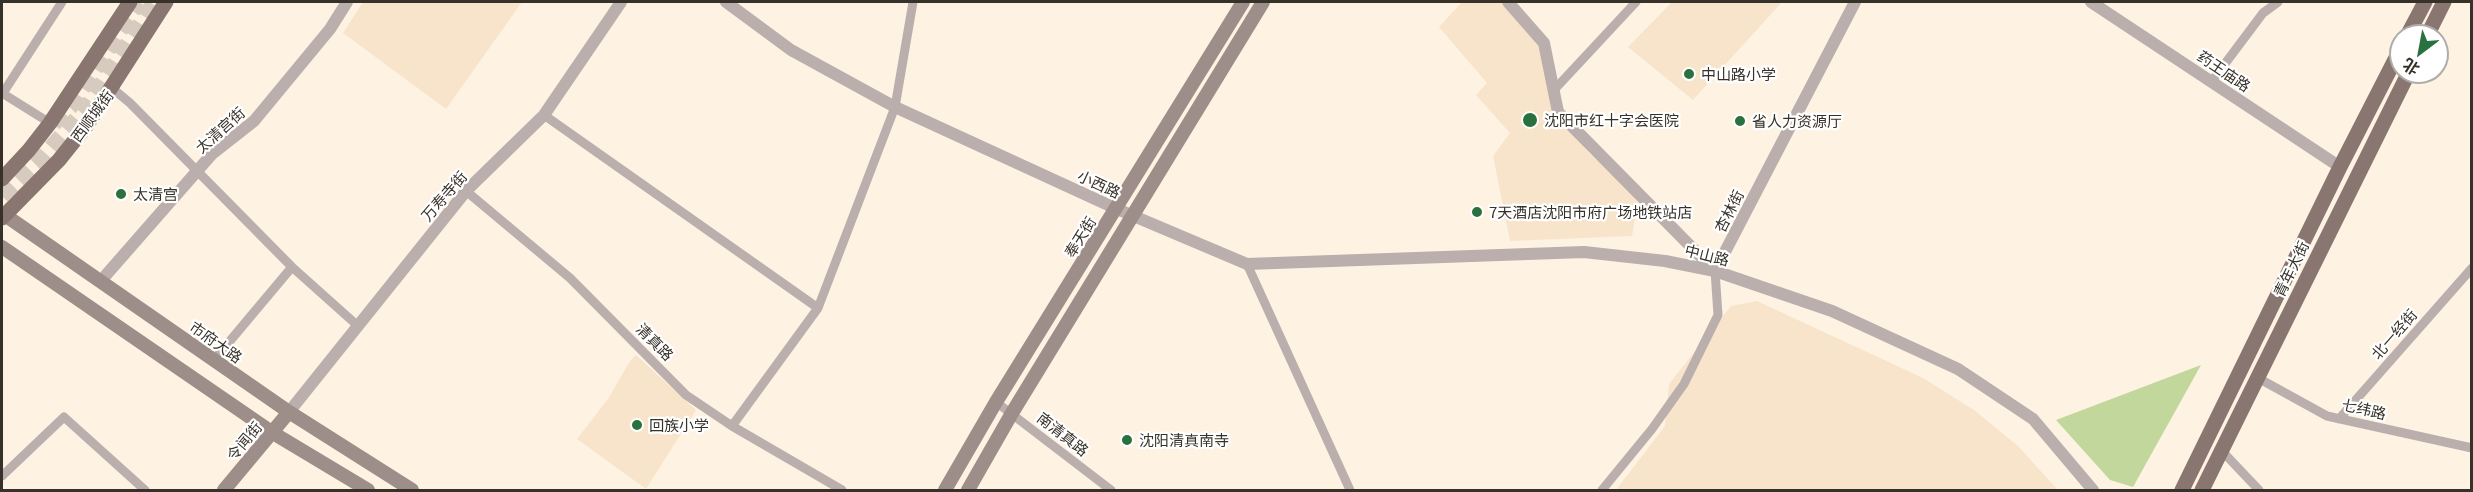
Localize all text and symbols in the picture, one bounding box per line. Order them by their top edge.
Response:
north arrow [2389,24,2449,84]
street label: 药王庙路 [2194,47,2254,95]
text: 北 [2397,53,2424,82]
place label: 中山路小学 [1701,65,1776,83]
marker: 中山路小学 [1682,67,1696,81]
street label: 西顺城街 [67,86,117,146]
street label: 太清宫街 [192,103,248,157]
marker: 沈阳市红十字会医院 [1521,111,1539,129]
place label: 沈阳市红十字会医院 [1544,111,1679,129]
place label: 省人力资源厅 [1752,112,1842,130]
marker: 省人力资源厅 [1733,114,1747,128]
street label: 小西路 [1075,166,1123,202]
street label: 万寿寺街 [418,167,470,225]
place label: 太清宫 [133,185,178,203]
marker: 太清宫 [114,187,128,201]
street label: 杏林街 [1711,187,1747,235]
place label: 7天酒店沈阳市府广场地铁站店 [1489,203,1692,221]
marker: 7天酒店沈阳市府广场地铁站店 [1470,205,1484,219]
street label: 奉天街 [1060,213,1100,261]
street label: 青年大街 [2270,238,2312,300]
street label: 中山路 [1683,241,1731,269]
street label: 北一经街 [2368,305,2420,363]
street label: 市府大路 [186,317,246,367]
street label: 清真路 [633,320,677,364]
street label: 七纬路 [2340,395,2388,423]
street label: 南清真路 [1034,408,1092,460]
place label: 回族小学 [649,416,709,434]
street label: 令闻街 [223,418,265,464]
marker: 回族小学 [630,418,644,432]
place label: 沈阳清真南寺 [1139,431,1229,449]
marker: 沈阳清真南寺 [1120,433,1134,447]

